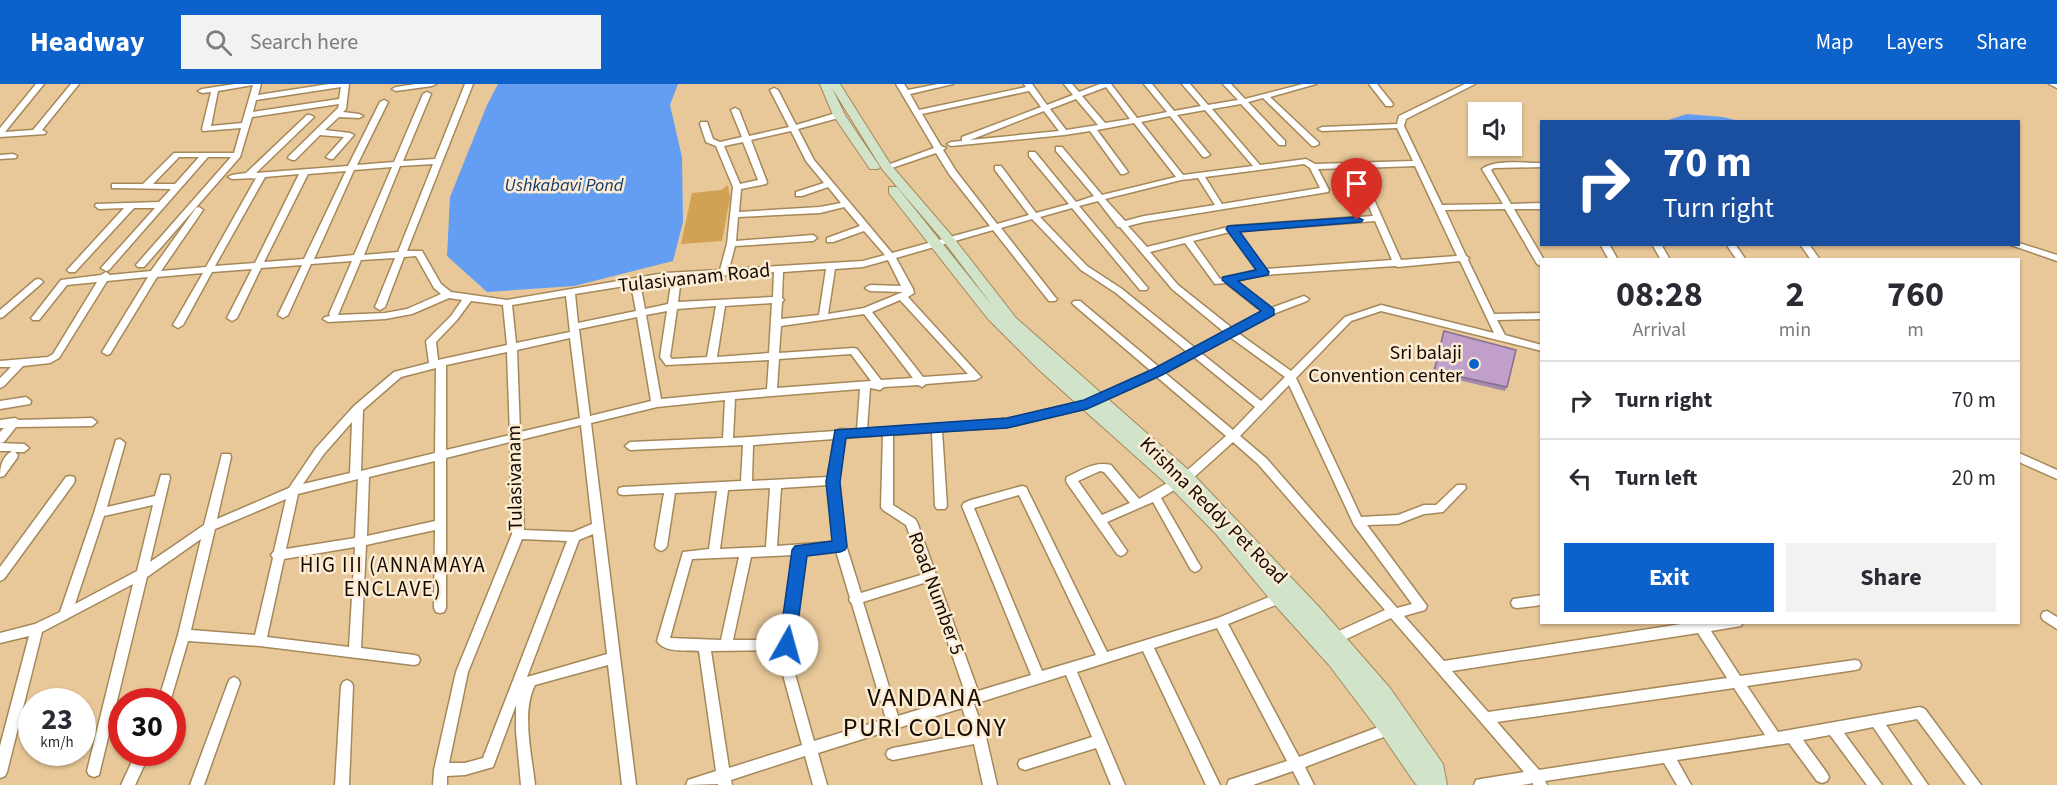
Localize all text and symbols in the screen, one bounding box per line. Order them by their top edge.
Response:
search box [181,15,601,69]
text: Headway [30,22,145,62]
icon: search [202,26,235,59]
text: Search here [250,26,358,58]
text: Map [1816,27,1853,57]
text: Layers [1886,27,1943,57]
text: Share [1976,27,2027,57]
map controls [1468,102,1522,156]
button: sound [1468,102,1522,156]
text: 70 m [1663,133,1752,193]
icon: right [1564,144,1642,222]
pin [1331,158,1382,220]
icon: arrive [1340,167,1373,200]
water label: Ushkabavi Pond [505,173,624,198]
text: Turn right [1663,189,1774,228]
street label: Tulasivanam Road [617,256,772,300]
text: 08:28 [1616,269,1703,320]
text: 2 [1785,269,1804,320]
text: 760 [1887,269,1944,320]
text: Arrival [1632,316,1686,344]
text: min [1779,316,1811,344]
text: m [1907,316,1924,344]
place label: Sri balaji Convention center [1308,339,1462,390]
marker: Sri balaji Convention center [1467,357,1481,371]
icon: right [1564,384,1597,417]
text: Turn right [1615,384,1712,416]
text: 70 m [1951,384,1996,416]
street label: Tulasivanam [500,425,530,531]
street label: Krishna Reddy Pet Road [1133,431,1293,591]
icon: left [1564,462,1597,495]
text: Turn left [1615,462,1697,494]
text: 20 m [1951,462,1996,494]
street label: Road Number 5 [901,528,971,659]
button: Exit [1564,543,1774,612]
button: Share [1786,543,1996,612]
district label: HIG III (ANNAMAYA ENCLAVE) [300,550,486,604]
position arrow [755,613,819,677]
district label: VANDANA PURI COLONY [843,679,1007,746]
speed limit sign: 30 [108,688,186,766]
text: 23 [41,698,73,741]
text: km/h [40,732,74,753]

